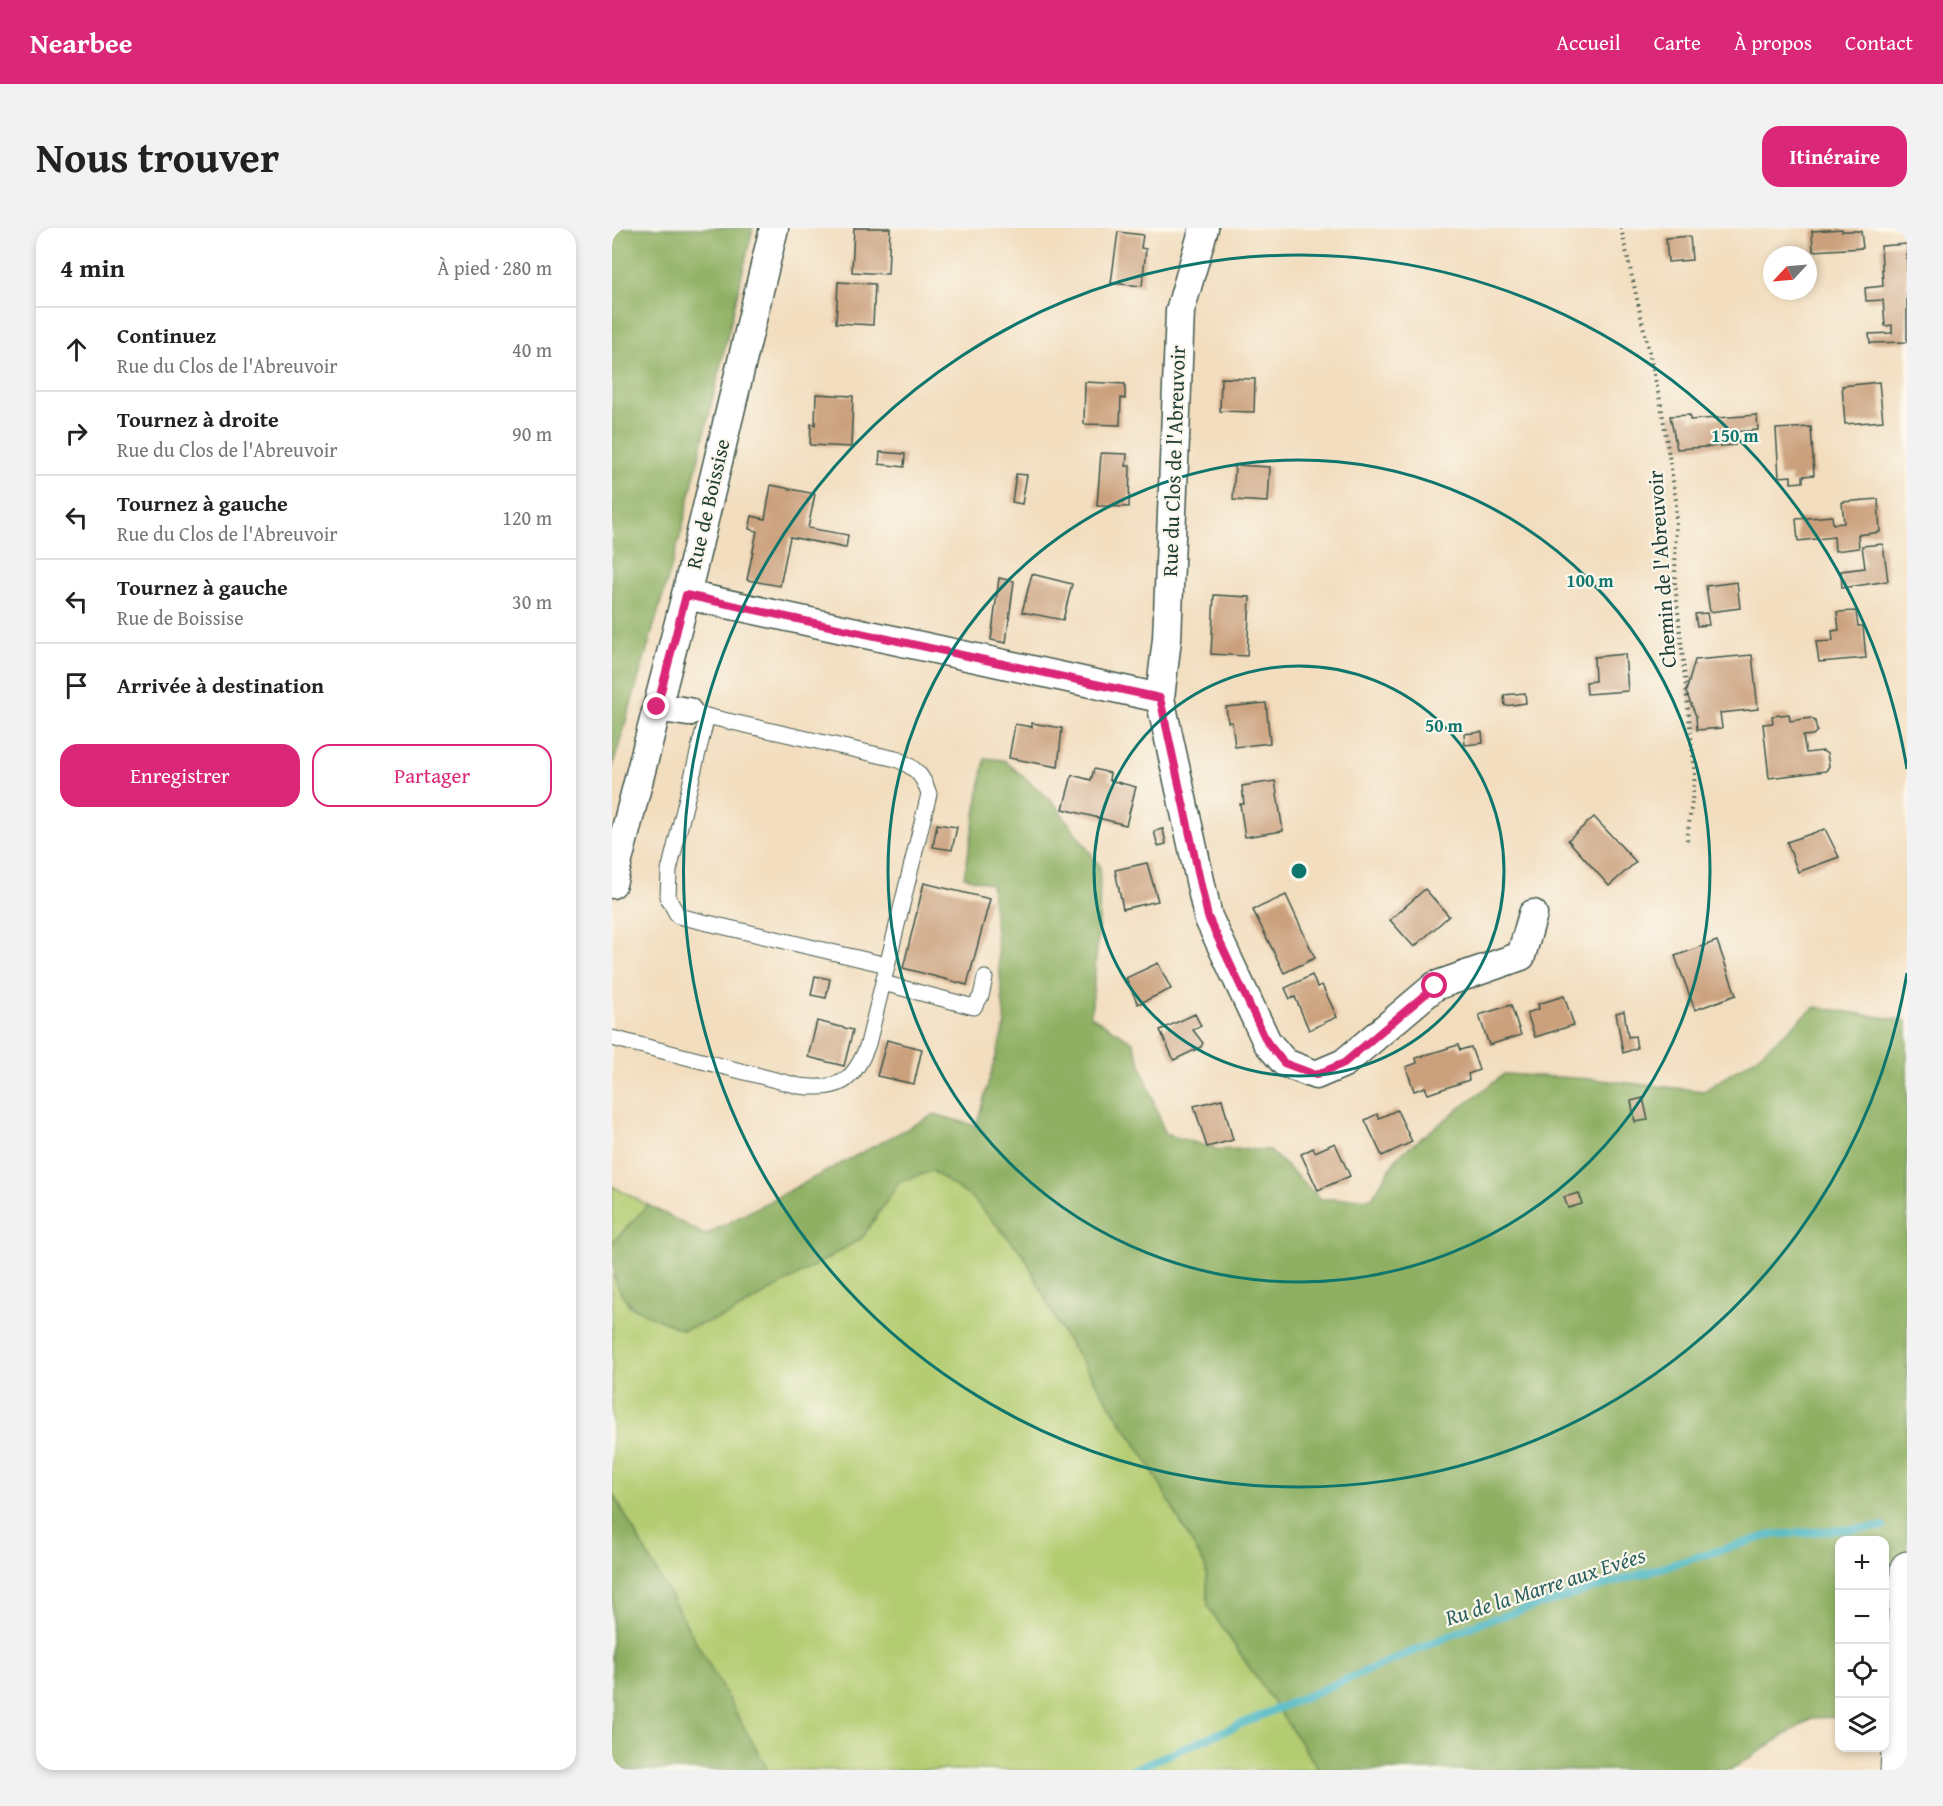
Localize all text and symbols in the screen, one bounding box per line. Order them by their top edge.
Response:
text: Nearbee [30,22,133,63]
text: Accueil [1556,27,1621,58]
text: Carte [1654,27,1701,58]
text: À propos [1734,27,1812,58]
text: Contact [1845,27,1913,58]
text: Nous trouver [36,126,279,187]
button: Itinéraire [1762,126,1907,187]
north arrow [1763,246,1817,300]
text: 4 min [60,248,125,287]
text: À pied · 280 m [437,253,552,282]
text: Continuez [117,319,216,351]
icon: ahead [60,333,93,366]
text: 40 m [512,335,552,364]
street label: Rue du Clos de l'Abreuvoir [1154,344,1193,577]
text: Rue du Clos de l'Abreuvoir [117,351,338,380]
text: Tournez à droite [117,403,279,435]
icon: right [60,417,93,450]
text: 90 m [512,419,552,448]
text: 150 m [1711,422,1759,449]
text: Rue du Clos de l'Abreuvoir [117,435,338,464]
street label: Rue de Boissise [677,436,738,572]
street label: Chemin de l'Abreuvoir [1639,469,1684,669]
text: Tournez à gauche [117,487,288,519]
icon: left [60,501,93,534]
text: 120 m [502,503,552,532]
text: Rue du Clos de l'Abreuvoir [117,519,338,548]
text: 100 m [1566,567,1614,594]
text: Tournez à gauche [117,571,288,603]
icon: left [60,585,93,618]
text: 30 m [512,587,552,616]
text: Rue de Boissise [117,603,244,632]
icon: arrive [60,669,93,702]
text: Arrivée à destination [117,669,324,701]
route end [643,693,669,719]
text: 50 m [1425,712,1464,739]
button: Enregistrer [60,744,300,807]
button: Partager [312,744,552,807]
centre of rings [1289,861,1309,881]
route start [1421,972,1447,998]
map controls [1835,1536,1889,1752]
button: + [1835,1536,1889,1590]
water label: Ru de la Marre aux Evées [1440,1538,1649,1634]
button: − [1835,1590,1889,1644]
button: locate [1835,1644,1889,1698]
button: layers [1835,1698,1889,1752]

